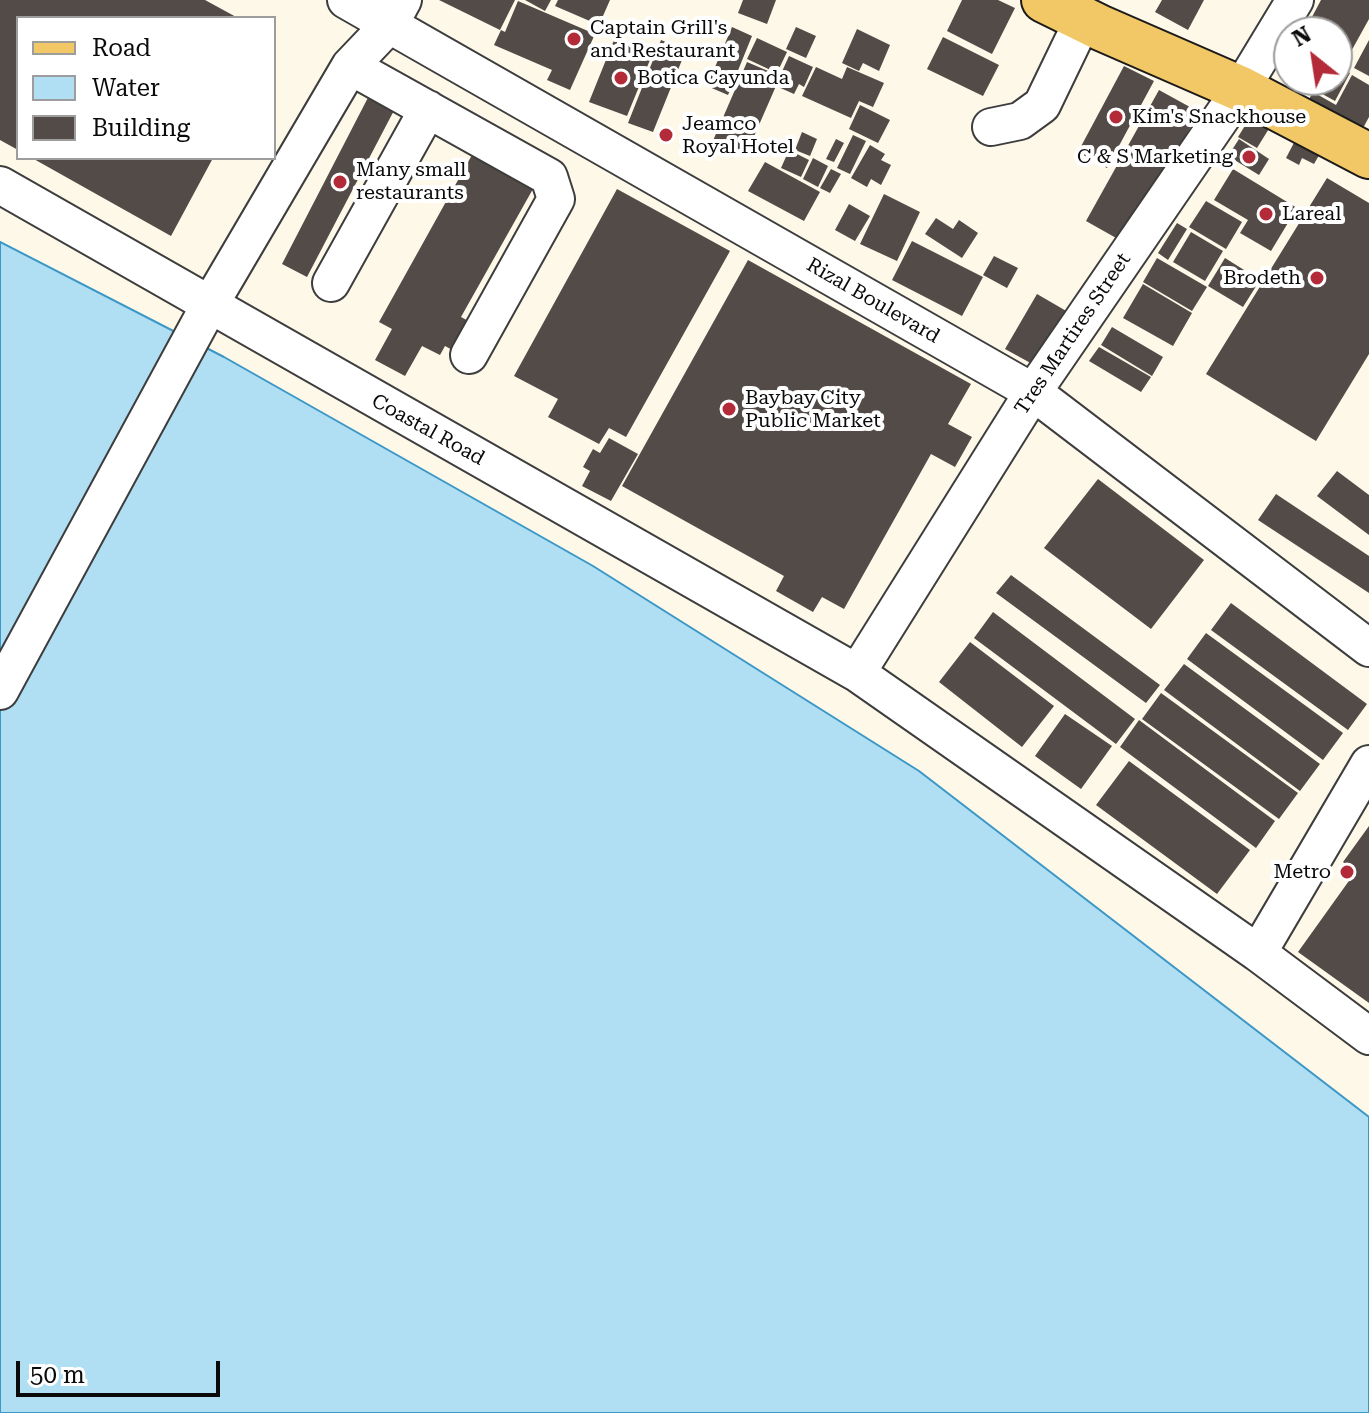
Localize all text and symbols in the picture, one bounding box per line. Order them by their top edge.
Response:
legend [16,16,276,160]
place label: Captain Grill's and Restaurant [590,16,735,63]
north arrow [1273,16,1353,96]
text: N [1288,21,1315,52]
marker: Captain Grill's and Restaurant [565,30,583,48]
text: Road [92,34,151,62]
place label: Botica Cayunda [637,66,789,90]
marker: Botica Cayunda [612,69,630,87]
text: Water [92,74,160,102]
place label: Kim's Snackhouse [1132,105,1306,129]
marker: Kim's Snackhouse [1107,108,1125,126]
place label: Jeamco Royal Hotel [682,112,794,159]
text: Building [92,114,190,142]
marker: Jeamco Royal Hotel [657,126,675,144]
place label: C & S Marketing [1077,145,1233,169]
marker: C & S Marketing [1240,148,1258,166]
place label: Many small restaurants [356,158,466,205]
marker: Many small restaurants [331,173,349,191]
place label: Lareal [1282,202,1341,226]
marker: Lareal [1257,205,1275,223]
street label: Tres Martires Street [1010,249,1136,419]
street label: Rizal Boulevard [802,253,944,349]
place label: Brodeth [1223,266,1301,290]
marker: Brodeth [1308,269,1326,287]
place label: Baybay City Public Market [745,386,881,433]
street label: Coastal Road [367,389,489,471]
marker: Baybay City Public Market [720,400,738,418]
place label: Metro [1273,860,1331,884]
marker: Metro [1338,863,1356,881]
scale bar [20,1345,224,1395]
text: 50 m [30,1361,85,1389]

